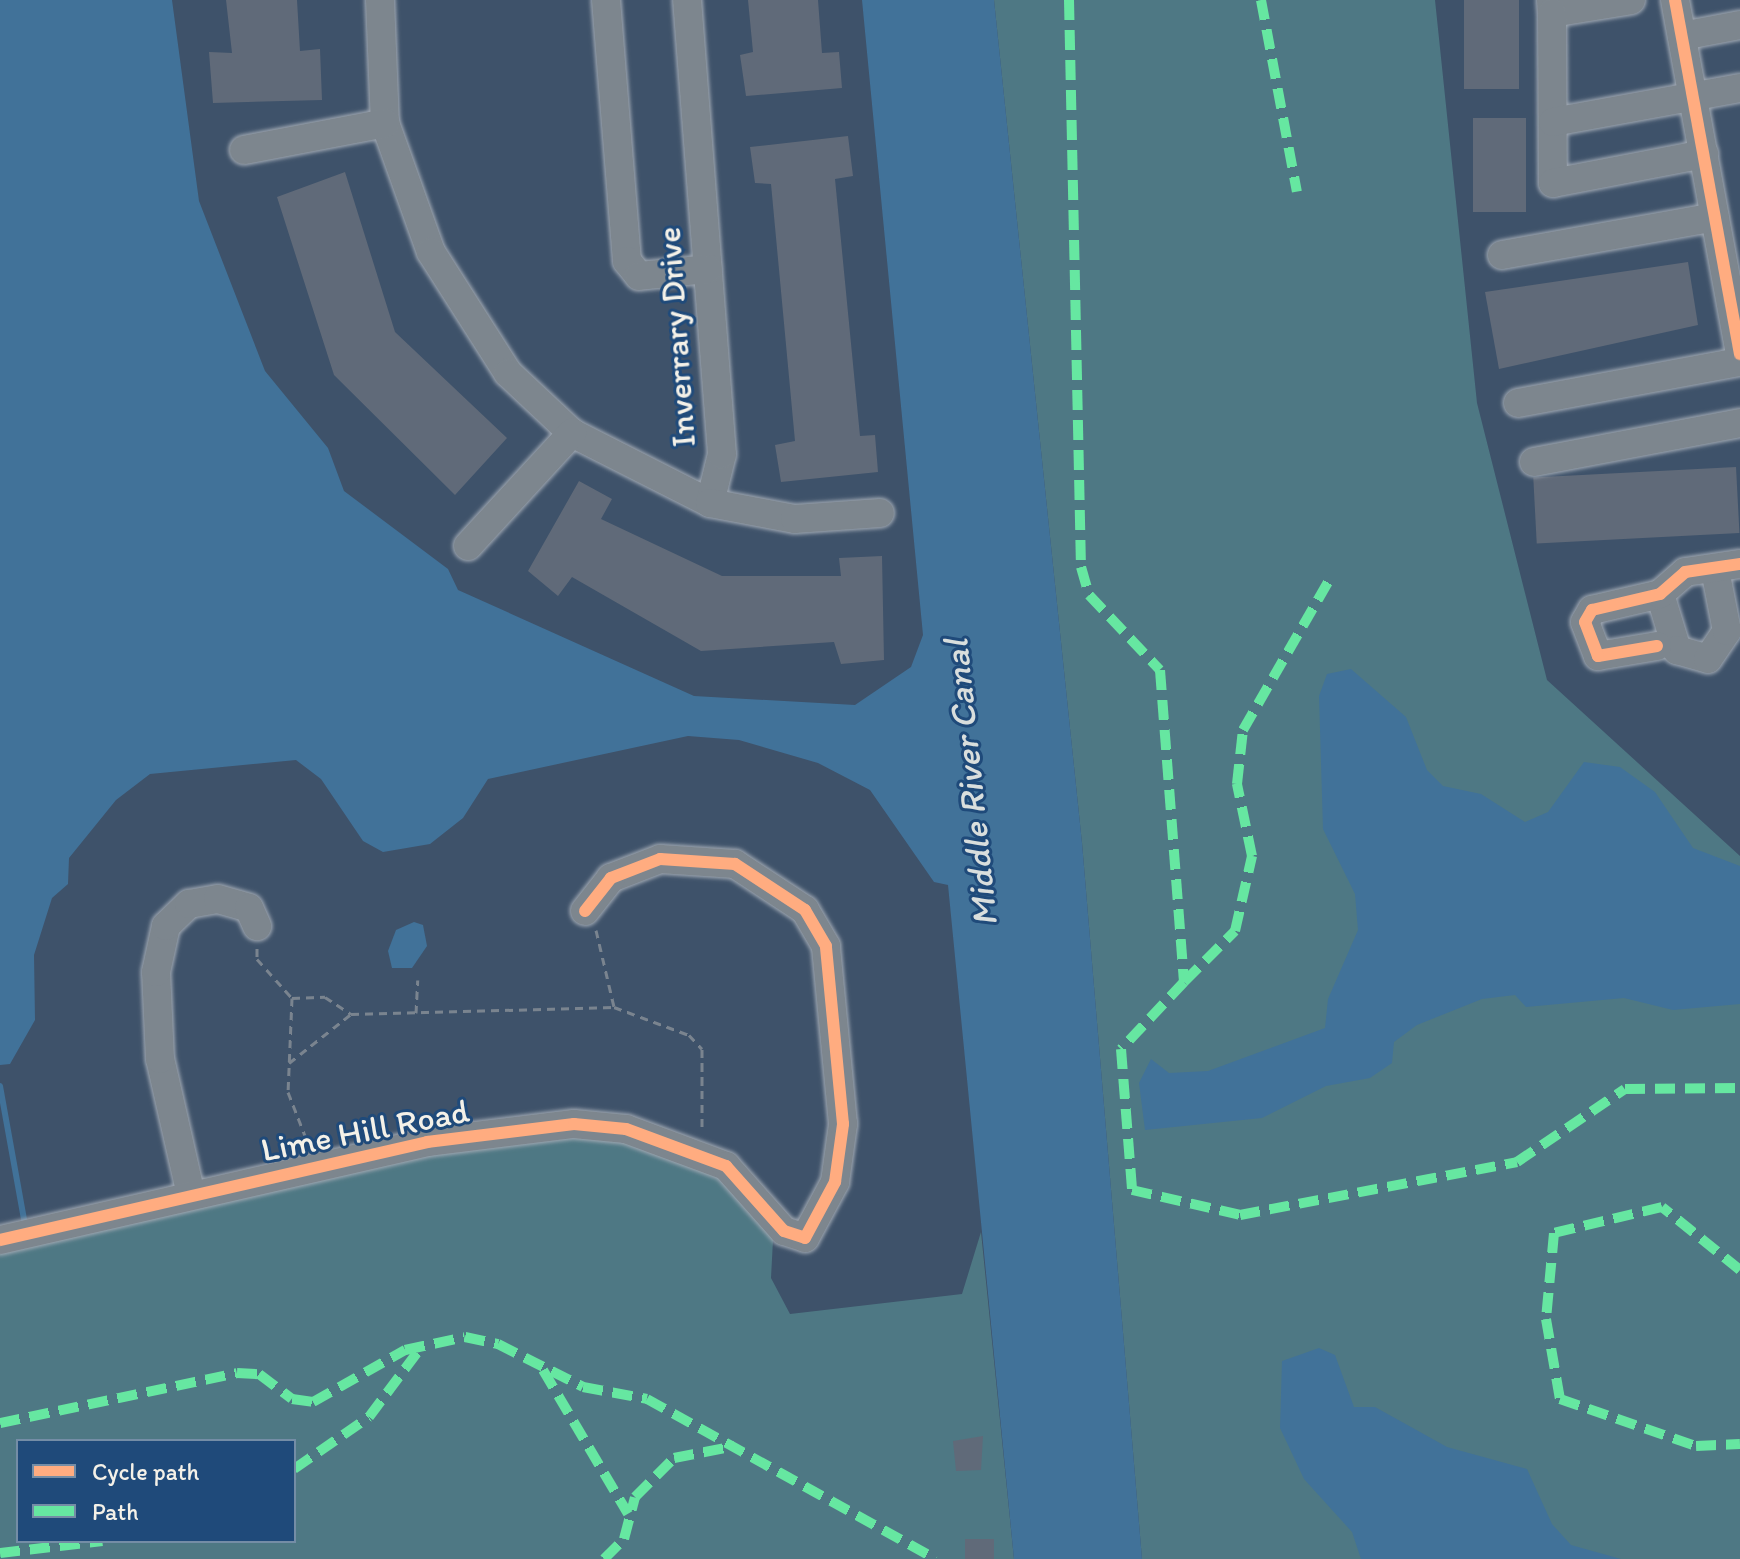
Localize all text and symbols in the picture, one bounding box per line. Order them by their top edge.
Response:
street label: Inverrary Drive [648,225,704,449]
water label: Middle River Canal [933,637,1007,929]
street label: Lime Hill Road [258,1090,472,1170]
legend [16,1439,296,1543]
text: Cycle path [92,1457,199,1486]
text: Path [92,1497,139,1526]

